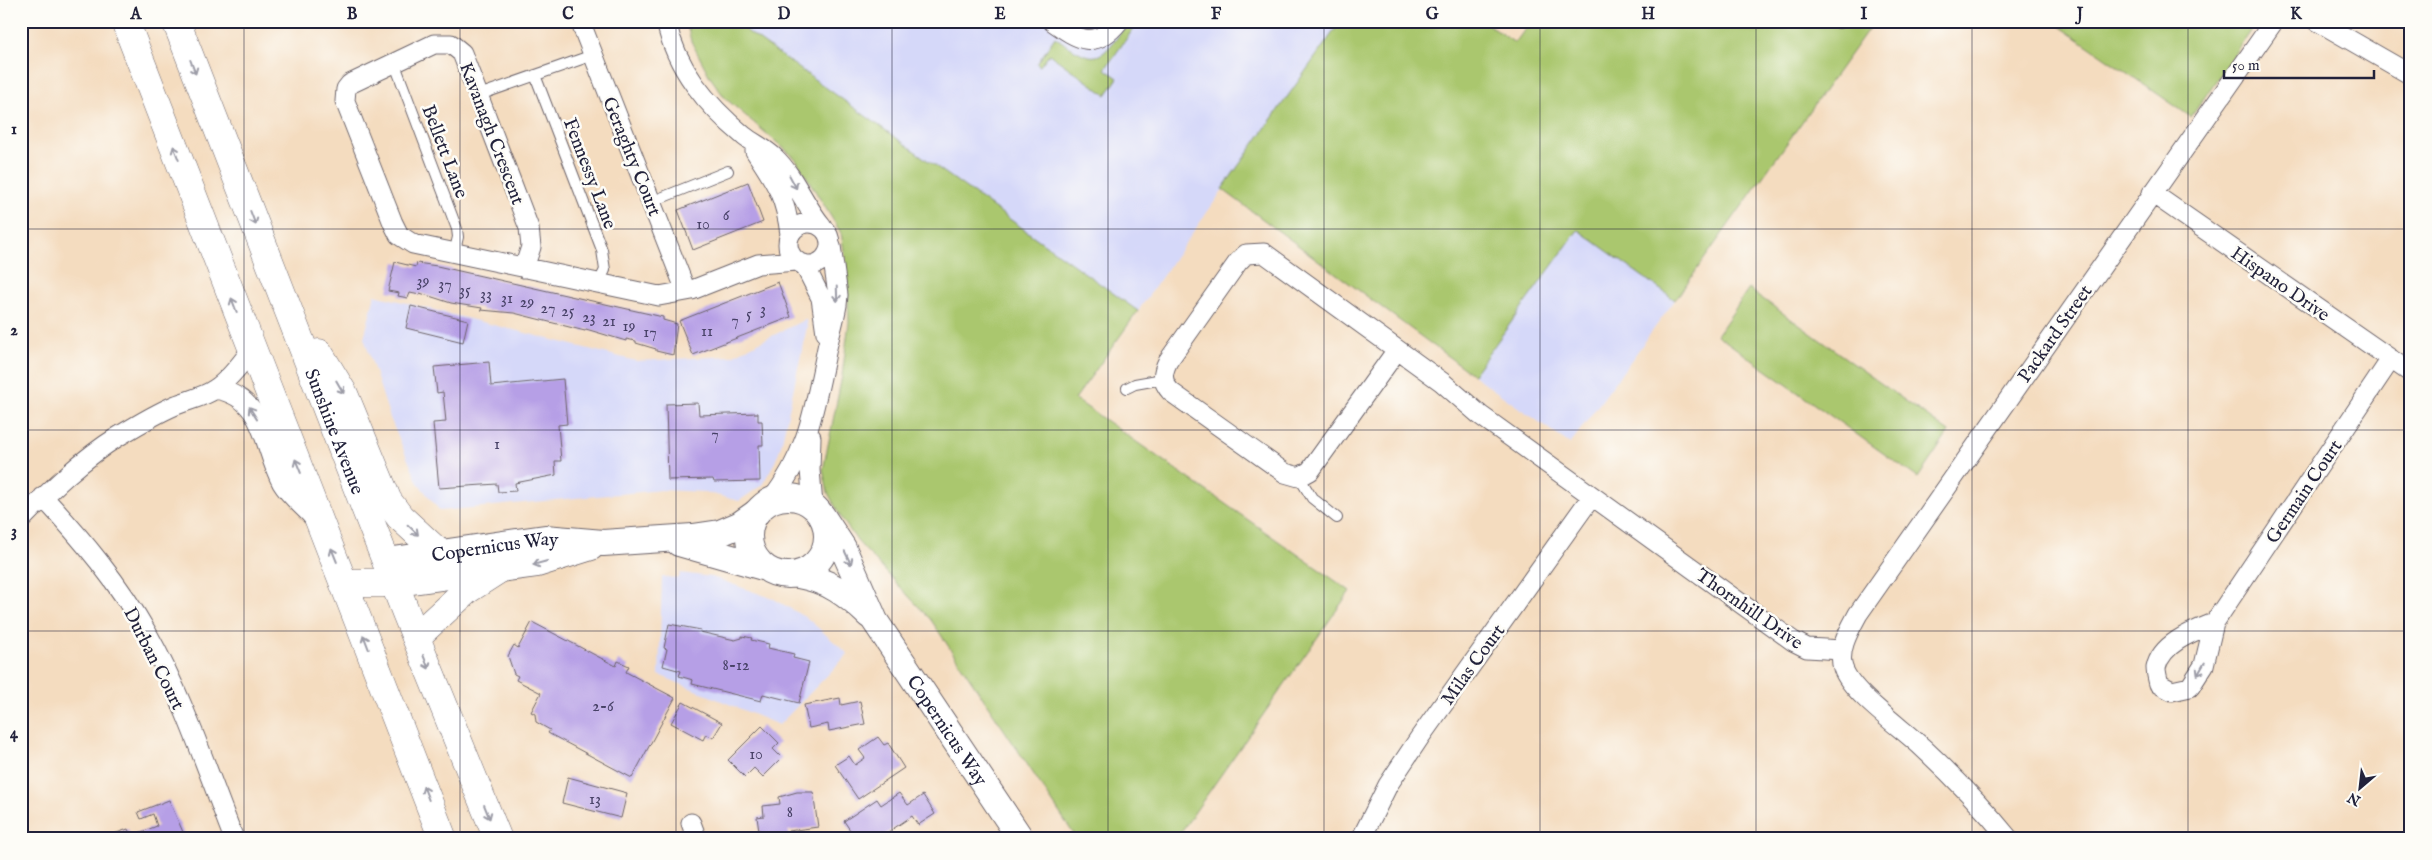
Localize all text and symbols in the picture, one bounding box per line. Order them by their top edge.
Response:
text: A [130,5,143,25]
text: B [347,5,358,25]
text: C [562,5,574,25]
text: D [778,5,791,25]
text: E [994,5,1006,25]
text: F [1211,5,1222,25]
text: G [1426,5,1439,25]
text: H [1641,5,1655,25]
text: I [1861,5,1868,25]
text: J [2075,5,2084,25]
text: K [2290,5,2303,25]
scale bar [2224,48,2374,80]
text: 50 m [2232,56,2260,75]
one-way arrow [190,59,199,74]
street label: Kavanagh Crescent [453,59,529,209]
street label: Geraghty Court [596,94,666,220]
street label: Bellett Lane [415,102,473,202]
street label: Fennessy Lane [557,115,621,233]
text: 1 [11,120,17,140]
one-way arrow [171,146,180,161]
one-way arrow [788,175,798,190]
house number: 6 [723,206,730,226]
one-way arrow [249,210,258,225]
house number: 10 [696,215,710,235]
street label: Hispano Drive [2226,242,2334,328]
house number: 39 [417,272,429,292]
house number: 37 [438,275,452,295]
street label: Packard Street [2013,280,2098,388]
house number: 35 [459,281,471,301]
house number: 33 [480,285,492,305]
one-way arrow [832,286,841,302]
house number: 31 [501,289,513,309]
house number: 29 [520,293,534,313]
one-way arrow [229,298,238,313]
house number: 27 [541,299,555,319]
house number: 3 [760,300,766,320]
house number: 25 [561,302,575,322]
house number: 5 [746,305,752,325]
house number: 23 [582,308,596,328]
house number: 7 [731,311,739,331]
house number: 21 [602,312,616,332]
house number: 19 [623,317,635,337]
text: 2 [10,321,18,341]
house number: 11 [701,322,713,342]
house number: 17 [643,323,657,343]
street label: Sunshine Avenue [298,366,369,498]
one-way arrow [335,379,345,394]
one-way arrow [248,407,258,421]
house number: 7 [711,425,719,445]
house number: 1 [494,435,500,455]
street label: Germain Court [2261,435,2348,549]
one-way arrow [293,459,302,475]
text: 3 [11,522,17,542]
one-way arrow [407,524,420,536]
street label: Copernicus Way [430,528,560,568]
one-way arrow [329,548,338,564]
one-way arrow [843,550,853,565]
one-way arrow [533,558,549,568]
street label: Thornhill Drive [1691,564,1807,656]
street label: Durban Court [117,604,190,715]
street label: Milas Court [1436,620,1511,710]
one-way arrow [361,635,370,650]
one-way arrow [422,653,431,669]
house number: 8-12 [722,656,750,676]
one-way arrow [2196,662,2206,677]
street label: Copernicus Way [901,671,992,791]
house number: 2-6 [592,697,614,717]
text: 4 [10,724,19,744]
house number: 10 [749,745,763,765]
north arrow [2334,762,2384,812]
one-way arrow [420,786,429,801]
text: N [2345,788,2365,810]
house number: 13 [589,790,601,810]
house number: 8 [787,803,793,823]
one-way arrow [483,804,492,819]

